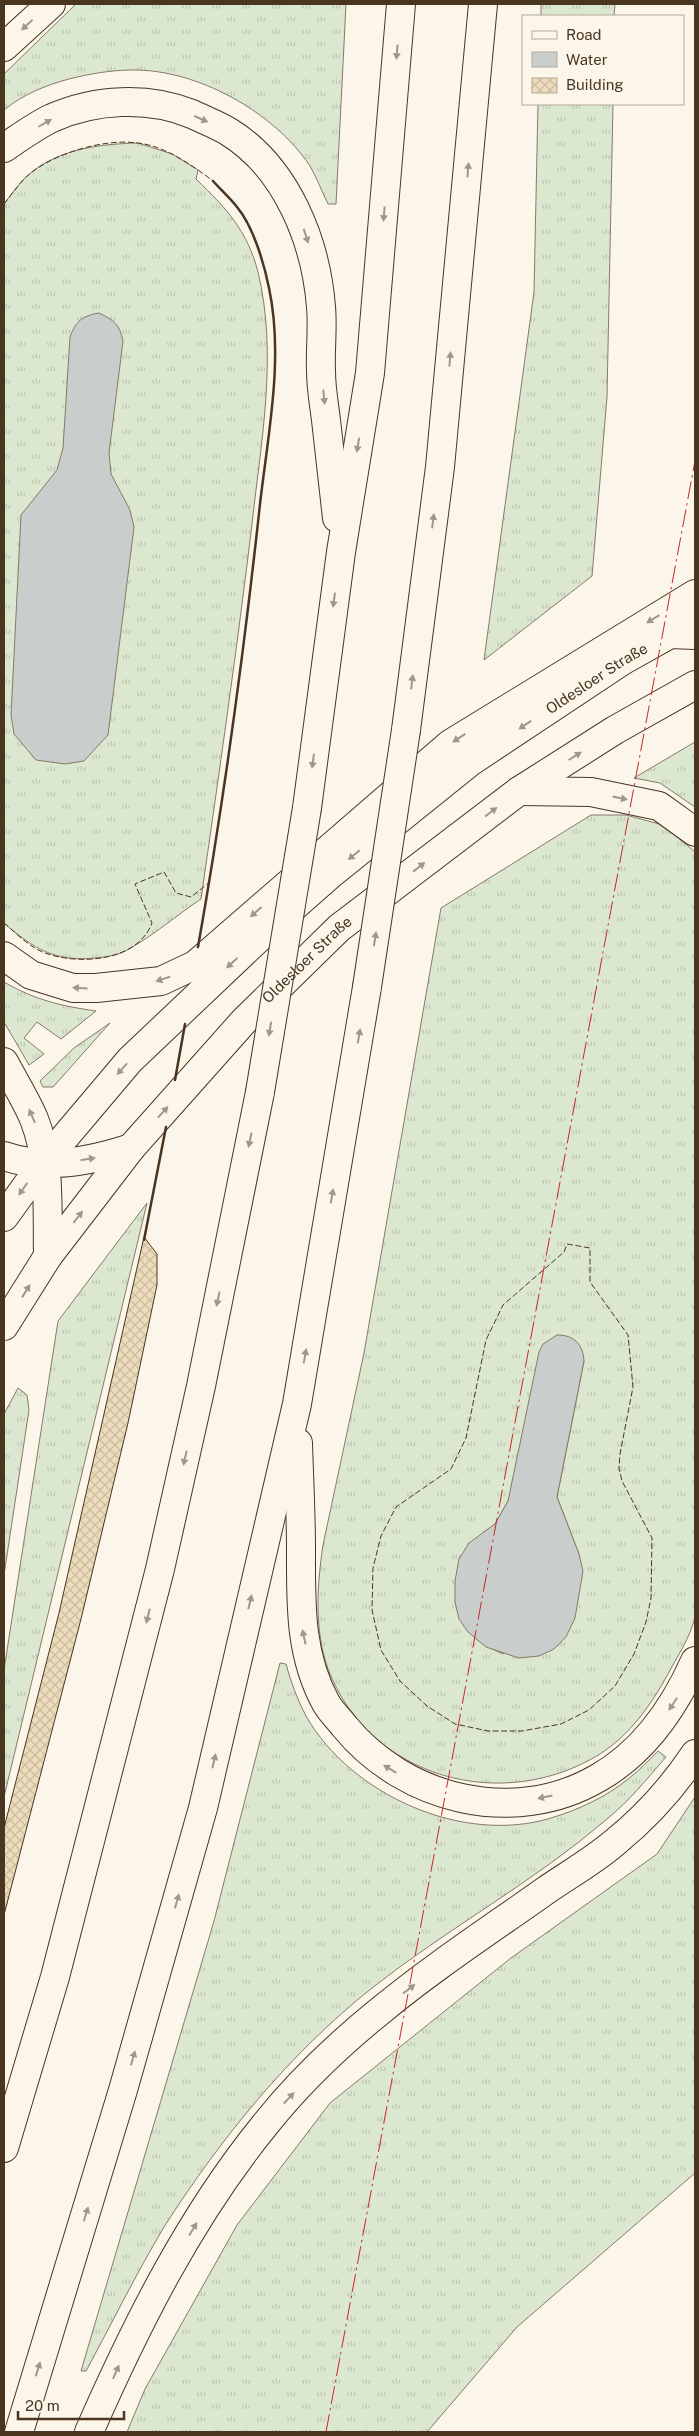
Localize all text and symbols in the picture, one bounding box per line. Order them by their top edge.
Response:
legend [522,15,684,105]
one-way arrow [22,19,34,31]
text: Road [566,26,602,43]
one-way arrow [393,45,401,61]
text: Water [566,51,608,68]
text: Building [566,76,624,93]
one-way arrow [194,114,209,123]
one-way arrow [39,118,52,127]
one-way arrow [464,162,472,178]
one-way arrow [380,207,388,223]
one-way arrow [303,229,310,244]
one-way arrow [446,351,454,367]
one-way arrow [320,389,328,405]
one-way arrow [354,438,362,454]
one-way arrow [429,512,437,528]
one-way arrow [330,593,338,609]
one-way arrow [647,614,660,623]
street label: Oldesloer Straße [542,639,650,717]
one-way arrow [408,673,416,689]
one-way arrow [518,720,531,730]
one-way arrow [453,733,466,742]
one-way arrow [568,751,582,761]
one-way arrow [309,754,317,770]
one-way arrow [612,794,627,802]
one-way arrow [484,807,498,817]
one-way arrow [348,850,361,861]
one-way arrow [412,861,425,872]
one-way arrow [250,906,263,917]
street label: Oldesloer Straße [259,912,355,1006]
one-way arrow [371,931,379,947]
one-way arrow [227,957,239,969]
one-way arrow [155,975,170,983]
one-way arrow [72,983,88,991]
one-way arrow [266,1021,274,1037]
one-way arrow [356,1027,364,1043]
one-way arrow [116,1063,128,1075]
one-way arrow [158,1105,169,1118]
one-way arrow [27,1109,35,1123]
one-way arrow [246,1132,254,1148]
one-way arrow [80,1154,96,1162]
one-way arrow [18,1183,28,1196]
one-way arrow [328,1188,336,1204]
one-way arrow [72,1211,83,1224]
one-way arrow [21,1284,31,1298]
one-way arrow [214,1291,222,1306]
one-way arrow [301,1348,309,1364]
one-way arrow [181,1450,189,1466]
one-way arrow [246,1595,254,1610]
one-way arrow [144,1609,152,1624]
one-way arrow [300,1629,308,1644]
one-way arrow [668,1697,678,1711]
one-way arrow [210,1753,218,1768]
one-way arrow [384,1764,397,1773]
one-way arrow [538,1793,553,1801]
one-way arrow [173,1894,181,1909]
one-way arrow [402,1984,416,1994]
one-way arrow [129,2050,137,2065]
one-way arrow [283,2093,295,2105]
one-way arrow [83,2206,90,2221]
one-way arrow [189,2222,198,2235]
one-way arrow [35,2361,43,2376]
one-way arrow [112,2365,120,2379]
scale bar [18,2388,124,2420]
text: 20 m [25,2397,60,2414]

